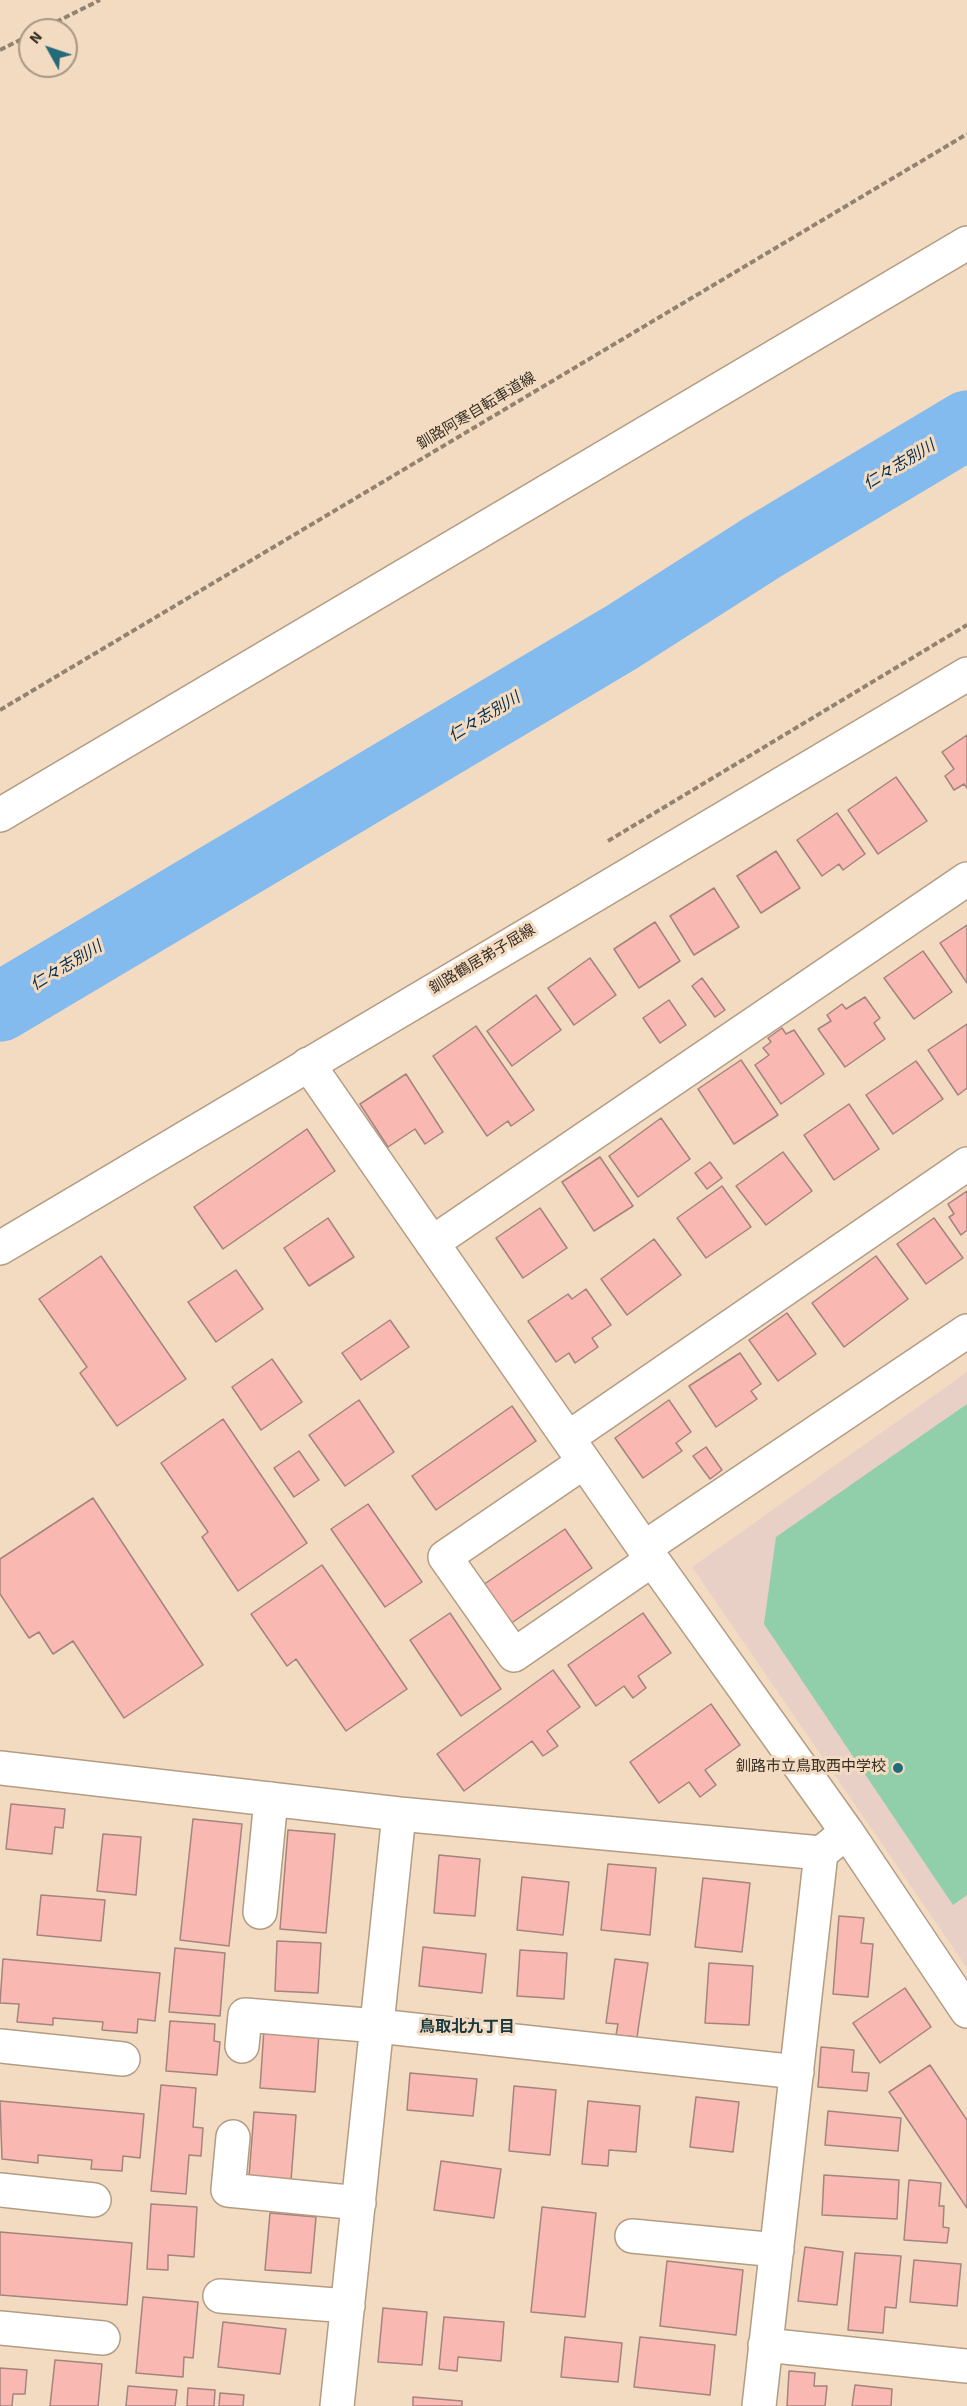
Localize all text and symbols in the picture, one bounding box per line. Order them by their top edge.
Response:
north arrow [18,18,78,78]
text: N [24,27,48,49]
street label: 釧路阿寒自転車道線 [415,370,539,454]
water label: 仁々志別川 [861,437,939,495]
water label: 仁々志別川 [446,689,524,747]
street label: 釧路鶴居弟子屈線 [427,921,539,999]
water label: 仁々志別川 [28,938,106,996]
place label: 釧路市立鳥取西中学校 [736,1759,886,1777]
marker: 釧路市立鳥取西中学校 [891,1761,905,1775]
district label: 鳥取北九丁目 [419,2018,515,2038]

